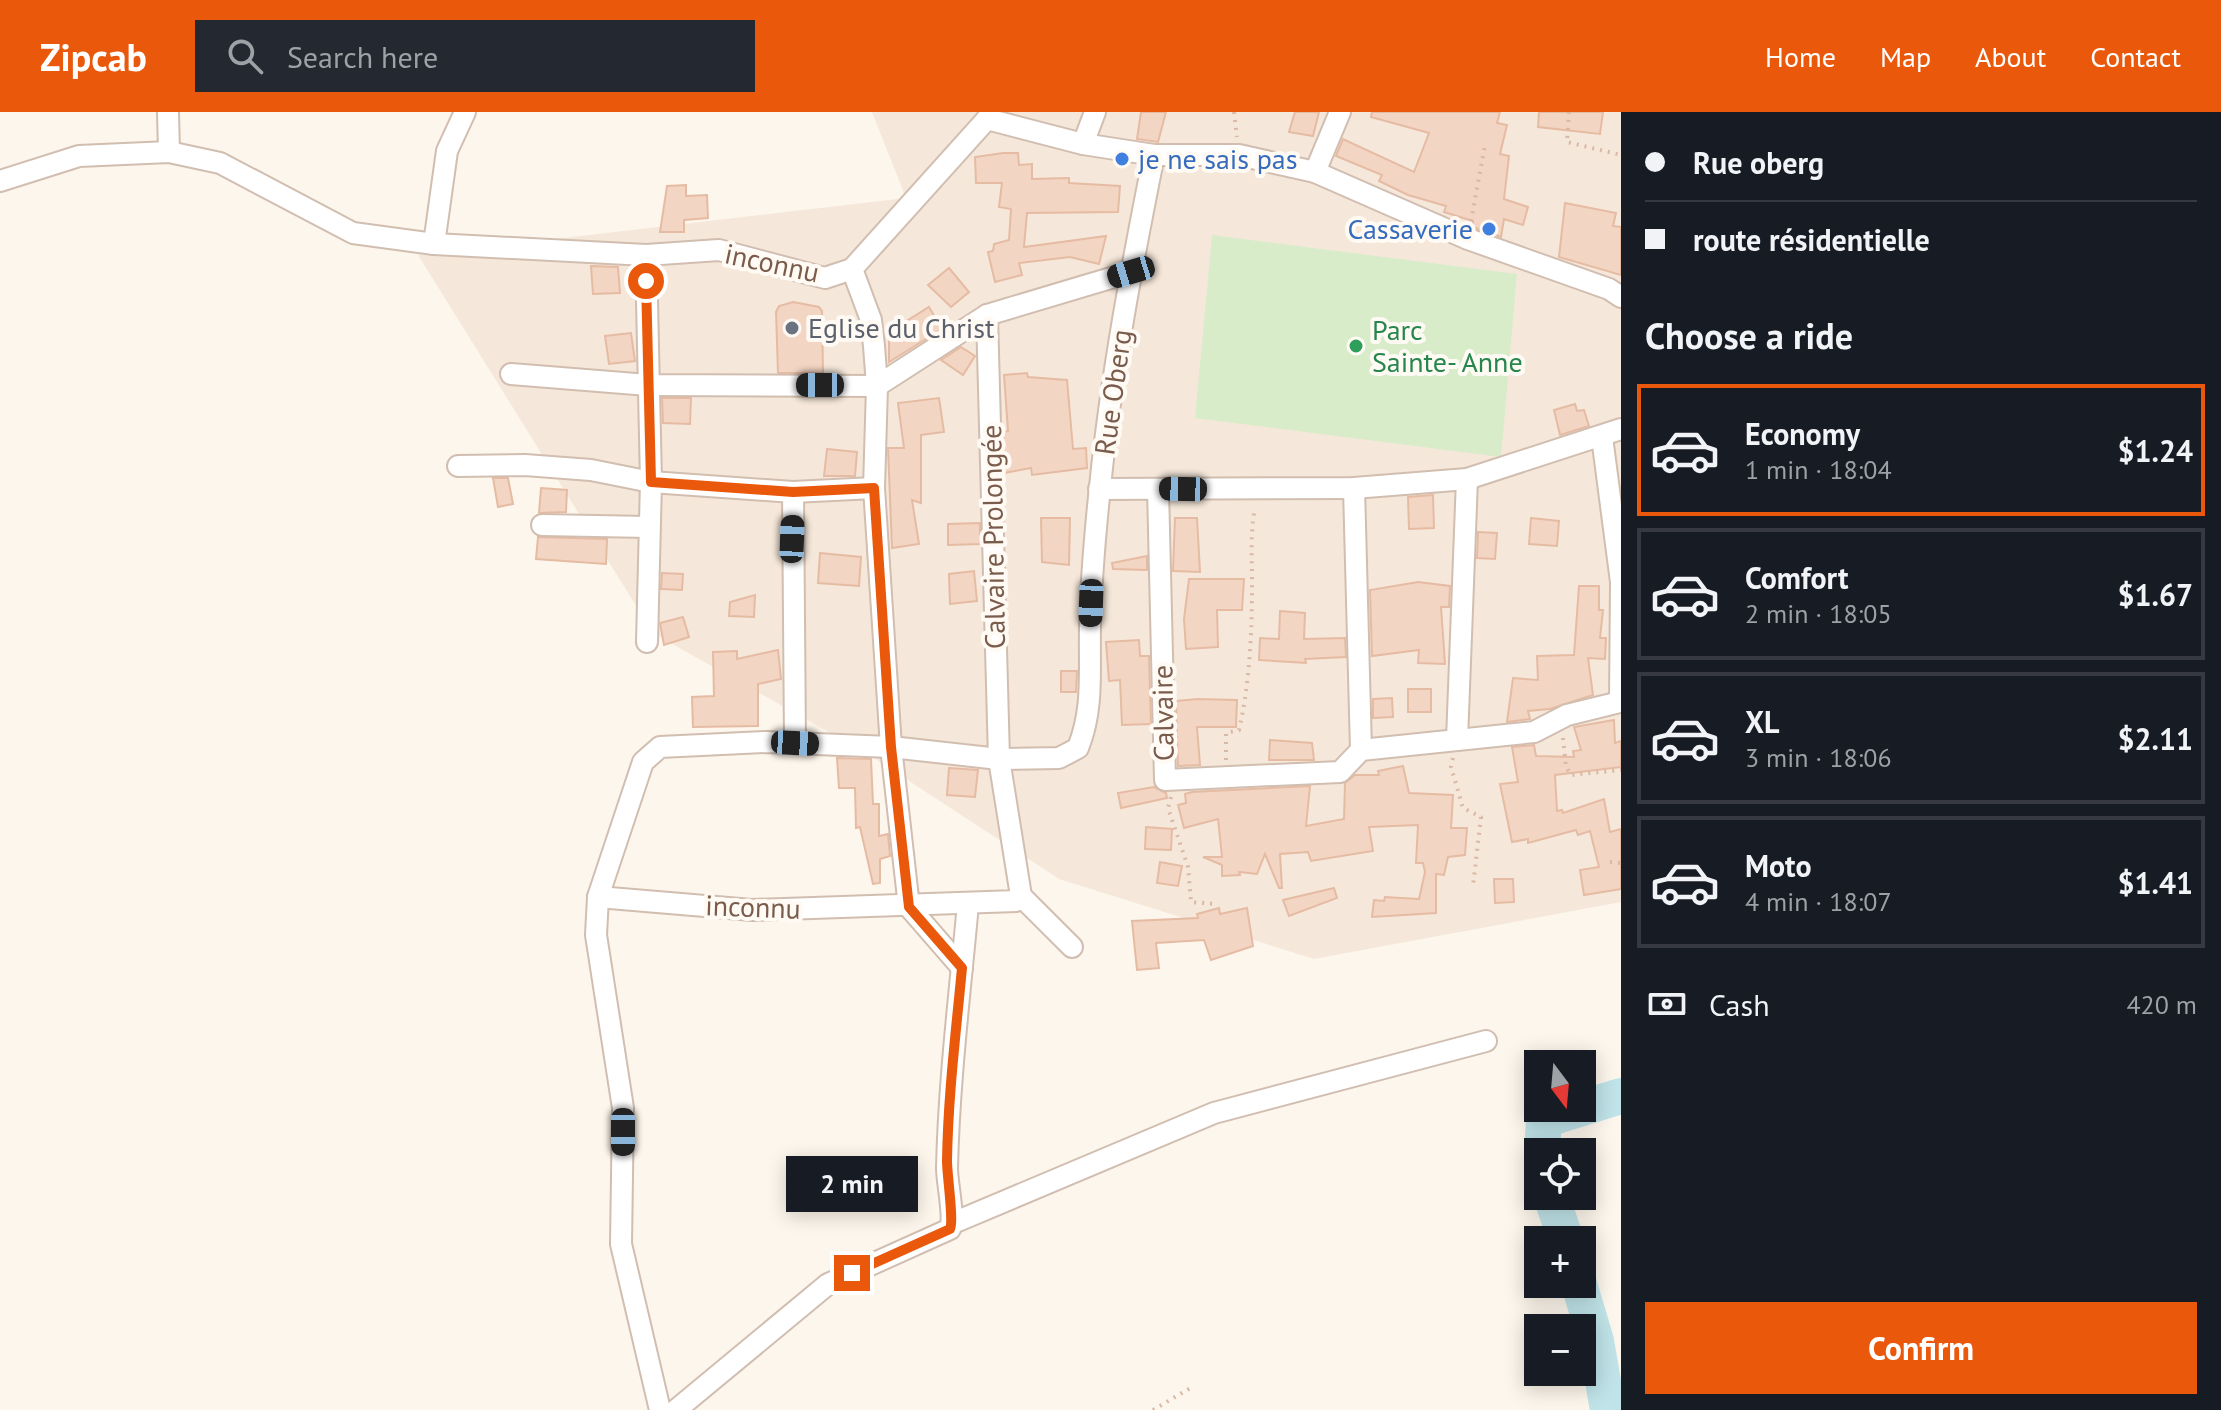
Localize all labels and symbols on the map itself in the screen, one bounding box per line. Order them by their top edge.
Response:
place label: je ne sais pas [1138,140,1297,177]
marker: je ne sais pas [1113,150,1131,168]
place label: Cassaverie [1347,210,1473,247]
marker: Cassaverie [1480,220,1498,238]
street label: inconnu [722,234,823,291]
car [1105,254,1157,290]
route start [628,263,664,299]
place label: Eglise du Christ [808,309,995,346]
place label: Parc Sainte- Anne [1372,311,1523,380]
marker: Eglise du Christ [783,319,801,337]
street label: Rue Oberg [1085,327,1140,457]
marker: Parc Sainte- Anne [1347,337,1365,355]
car [796,373,844,397]
street label: Calvaire Prolongée [972,424,1013,650]
car [1159,477,1207,501]
car [779,515,805,563]
car [1078,579,1104,627]
street label: Calvaire [1143,665,1182,761]
car [770,730,820,756]
street label: inconnu [705,886,801,927]
north arrow [1524,1050,1596,1122]
car [611,1108,635,1156]
callout: 2 min [786,1157,918,1213]
route end [834,1255,870,1291]

